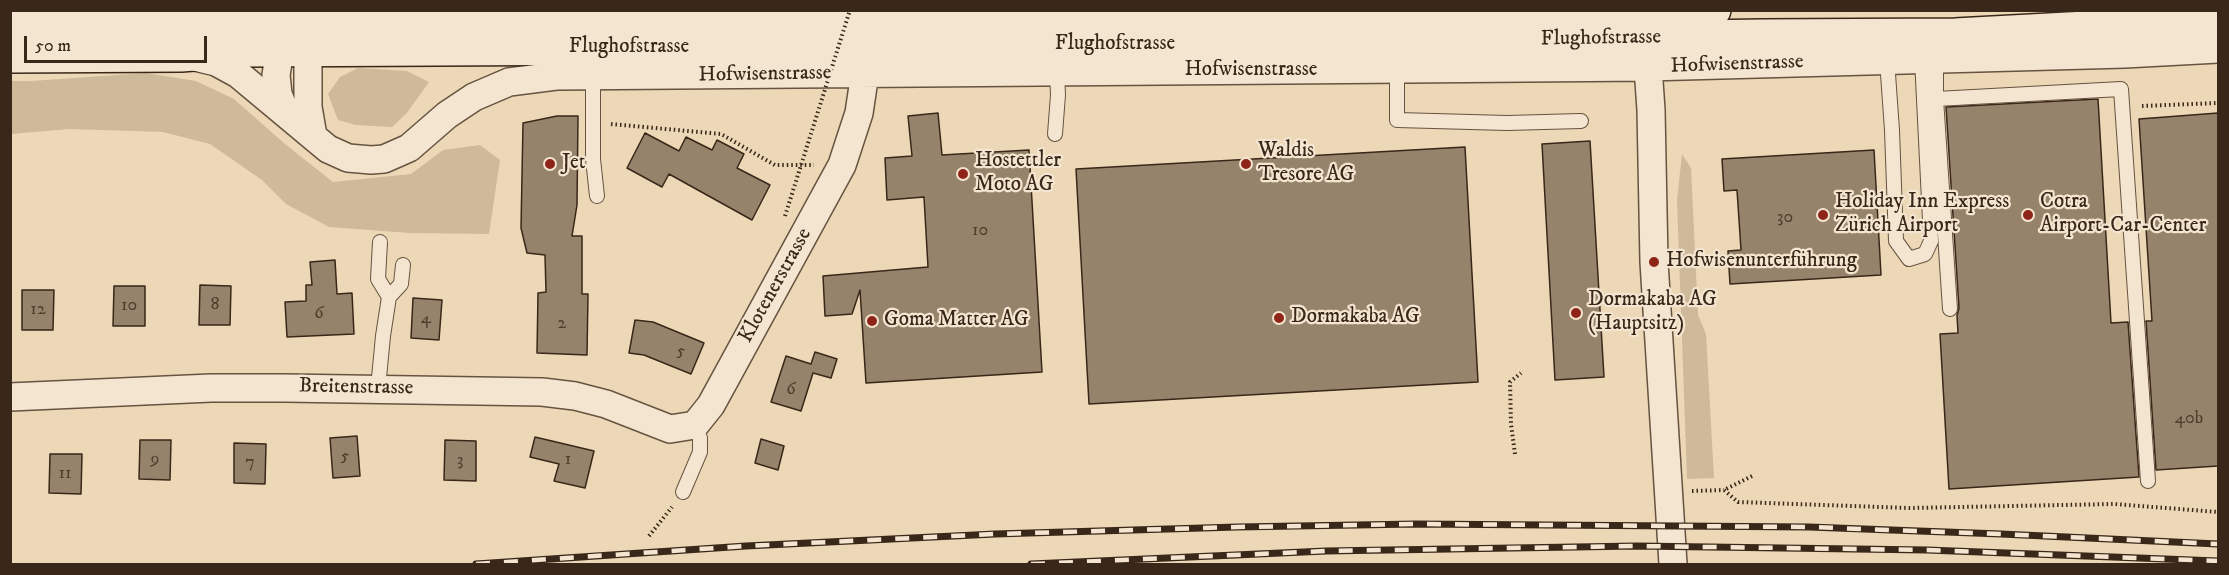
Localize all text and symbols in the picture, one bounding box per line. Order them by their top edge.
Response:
scale bar [27,24,210,62]
street label: Flughofstrasse [1541,25,1661,53]
street label: Flughofstrasse [1055,32,1175,58]
text: 50 m [35,35,71,57]
street label: Flughofstrasse [569,35,689,61]
street label: Hofwisenstrasse [1670,50,1804,80]
street label: Hofwisenstrasse [1185,58,1317,84]
street label: Hofwisenstrasse [698,61,832,89]
place label: Waldis Tresore AG [1258,139,1354,189]
place label: Hostettler Moto AG [975,149,1061,199]
place label: Jet [562,151,585,177]
marker: Jet [543,157,557,171]
marker: Waldis Tresore AG [1239,157,1253,171]
marker: Hostettler Moto AG [956,167,970,181]
place label: Holiday Inn Express Zürich Airport [1835,190,2009,240]
place label: Cotra Airport-Car-Center [2040,190,2206,240]
house number: 30 [1777,207,1793,229]
marker: Holiday Inn Express Zürich Airport [1816,208,1830,222]
marker: Cotra Airport-Car-Center [2021,208,2035,222]
house number: 10 [972,220,988,242]
street label: Klotenerstrasse [734,224,818,348]
place label: Hofwisenunterführung [1666,249,1857,275]
marker: Hofwisenunterführung [1647,255,1661,269]
place label: Dormakaba AG (Hauptsitz) [1588,288,1717,338]
house number: 8 [210,294,220,316]
house number: 10 [121,295,137,317]
house number: 12 [30,299,46,321]
house number: 6 [314,303,324,325]
place label: Dormakaba AG [1291,305,1420,331]
marker: Dormakaba AG (Hauptsitz) [1569,306,1583,320]
house number: 4 [421,308,431,330]
place label: Goma Matter AG [884,308,1029,334]
marker: Dormakaba AG [1272,311,1286,325]
house number: 2 [558,313,566,335]
marker: Goma Matter AG [865,314,879,328]
house number: 5 [677,341,685,363]
street label: Breitenstrasse [298,374,414,402]
house number: 6 [786,379,796,401]
house number: 40b [2175,408,2203,430]
house number: 5 [341,446,349,468]
house number: 9 [151,449,159,471]
house number: 1 [565,449,571,471]
house number: 3 [457,450,463,472]
house number: 7 [245,452,255,474]
house number: 11 [58,463,72,485]

